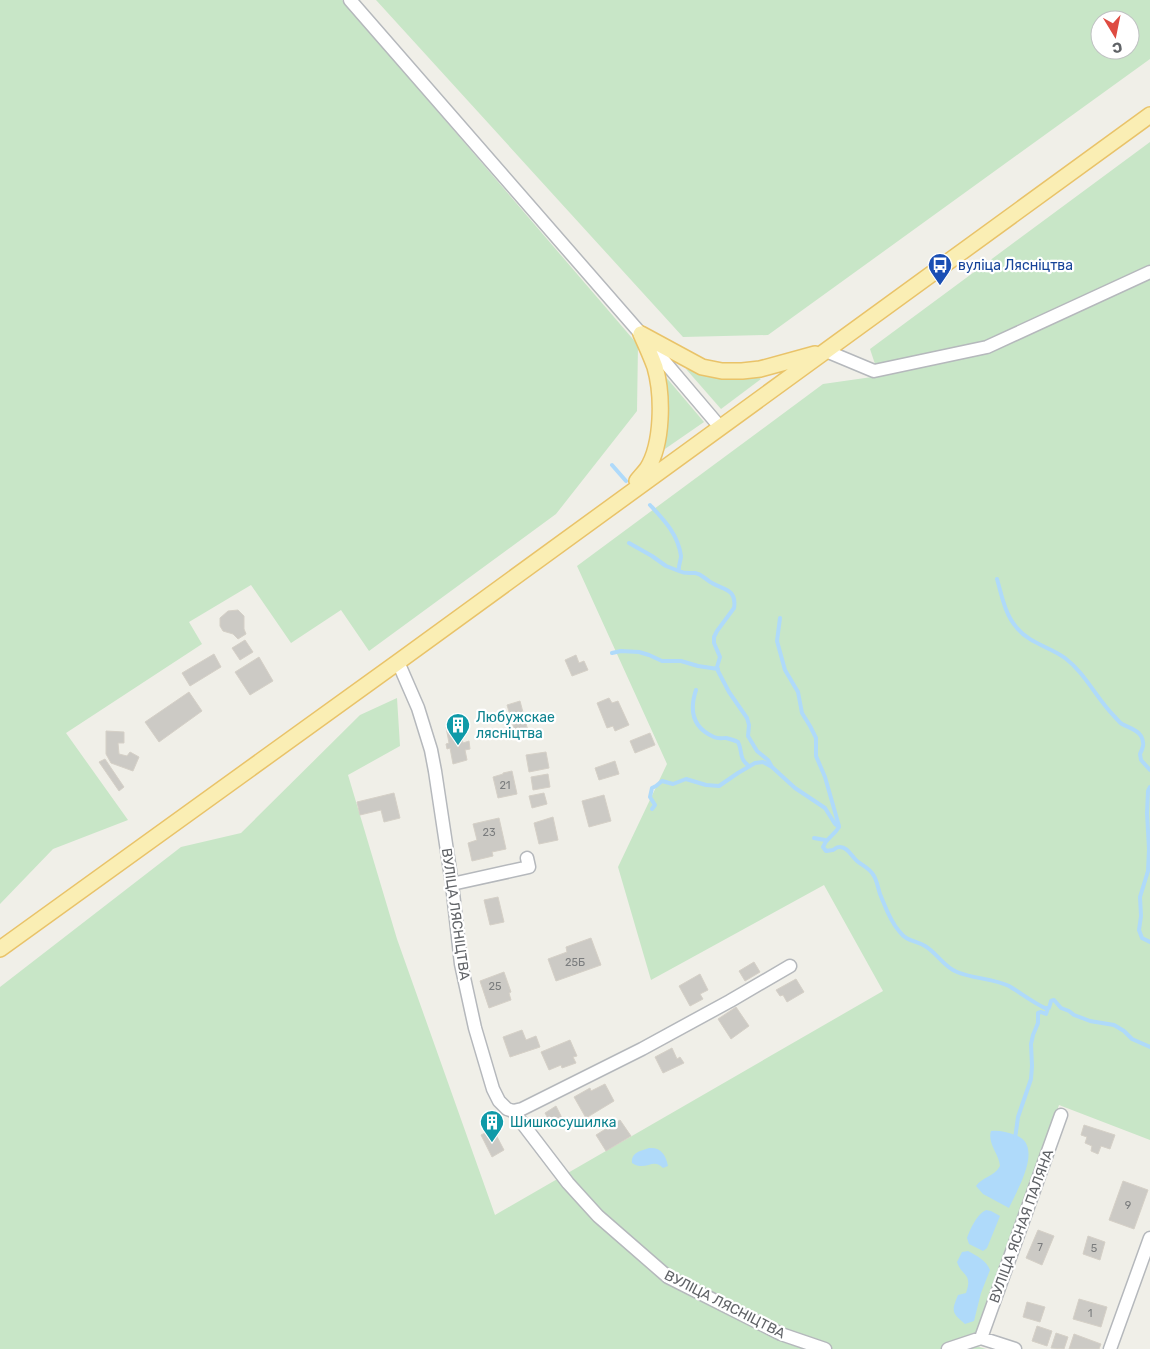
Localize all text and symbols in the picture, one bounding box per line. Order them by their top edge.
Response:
north arrow [1090,10,1140,60]
text: С [1111,38,1123,57]
bus stop icon: вуліца Лясніцтва [927,252,953,286]
place label: вуліца Лясніцтва [958,257,1073,274]
place label: Любужскае лясніцтва [476,709,555,742]
building icon: Любужскае лясніцтва [445,712,471,746]
house number: 21 [499,779,511,792]
house number: 23 [482,826,496,839]
street label: ВУЛІЦА ЛЯСНІЦТВА [438,847,473,982]
house number: 25Б [565,956,585,969]
house number: 25 [489,980,502,993]
building icon: Шишкосушилка [479,1109,505,1143]
place label: Шишкосушилка [510,1114,616,1131]
street label: ВУЛІЦА ЯСНАЯ ПАЛЯНА [986,1146,1057,1305]
house number: 9 [1125,1199,1131,1212]
house number: 7 [1037,1241,1043,1254]
house number: 5 [1091,1242,1098,1255]
street label: ВУЛІЦА ЛЯСНІЦТВА [662,1267,789,1343]
house number: 1 [1088,1307,1092,1320]

